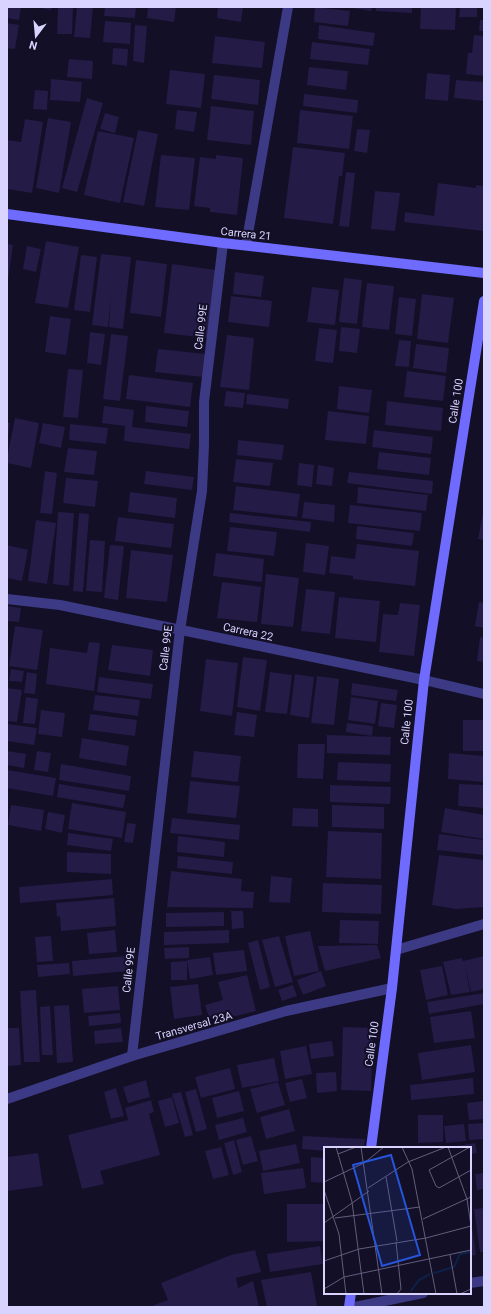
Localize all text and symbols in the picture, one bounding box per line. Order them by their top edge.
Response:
north arrow [16,16,56,56]
text: N [28,38,39,52]
street label: Carrera 21 [220,225,272,243]
street label: Calle 99E [192,304,210,350]
street label: Calle 100 [446,377,466,425]
street label: Carrera 22 [222,620,274,644]
street label: Calle 99E [157,625,175,671]
street label: Calle 100 [398,699,416,745]
street label: Calle 99E [120,947,138,993]
street label: Transversal 23A [154,1009,234,1043]
street label: Calle 100 [362,1021,382,1067]
inset map [324,1147,471,1294]

